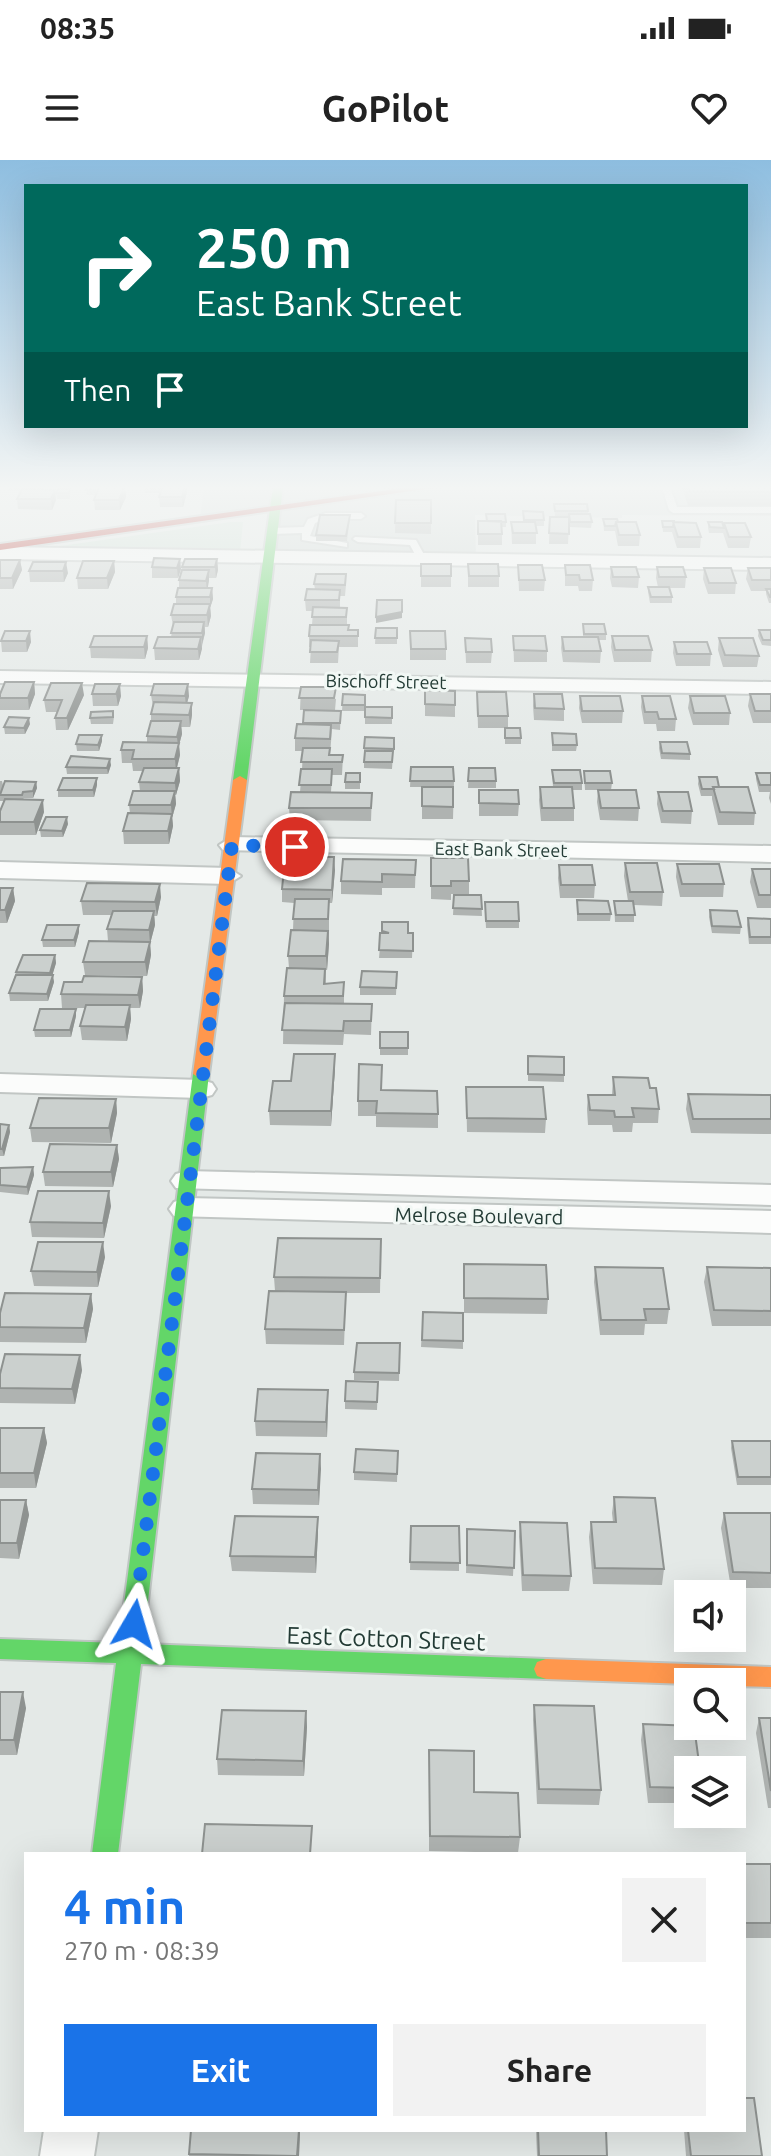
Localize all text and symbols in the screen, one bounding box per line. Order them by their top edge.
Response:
text: 08:35 [40,11,115,45]
icon: menu [40,86,84,130]
icon: heart [687,86,731,130]
text: GoPilot [322,88,449,129]
icon: right [64,216,168,320]
text: 250 m [196,216,352,279]
text: East Bank Street [196,282,462,323]
icon: arrive [148,368,192,412]
text: Then [64,373,132,407]
street label: Bischoff Street [325,670,447,692]
pin [261,813,329,881]
icon: arrive [273,825,317,869]
street label: East Bank Street [434,838,568,860]
street label: Melrose Boulevard [395,1203,564,1228]
map controls [674,1580,746,1828]
button: sound [674,1580,746,1652]
position arrow [92,1582,176,1666]
street label: East Cotton Street [286,1622,486,1655]
button: search [674,1668,746,1740]
button: layers [674,1756,746,1828]
button: close [622,1878,706,1962]
text: 4 min [64,1879,185,1933]
text: 270 m · 08:39 [64,1936,220,1965]
button: Exit [64,2024,377,2116]
button: Share [393,2024,706,2116]

